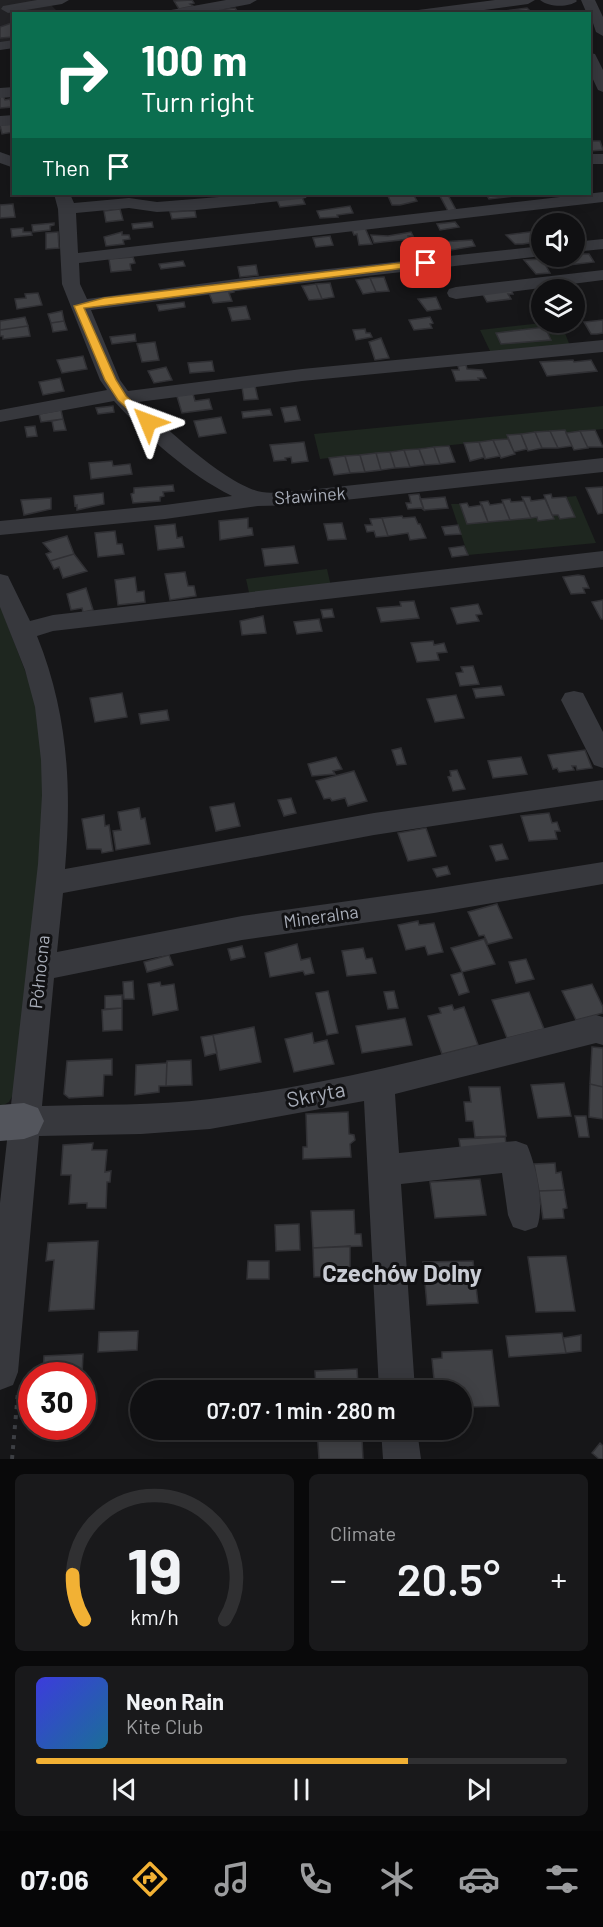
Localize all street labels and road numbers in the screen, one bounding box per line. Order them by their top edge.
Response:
street label: Sławinek [273,482,346,508]
street label: Mineralna [282,900,360,932]
street label: Północna [24,934,54,1010]
street label: Skryta [284,1076,347,1111]

